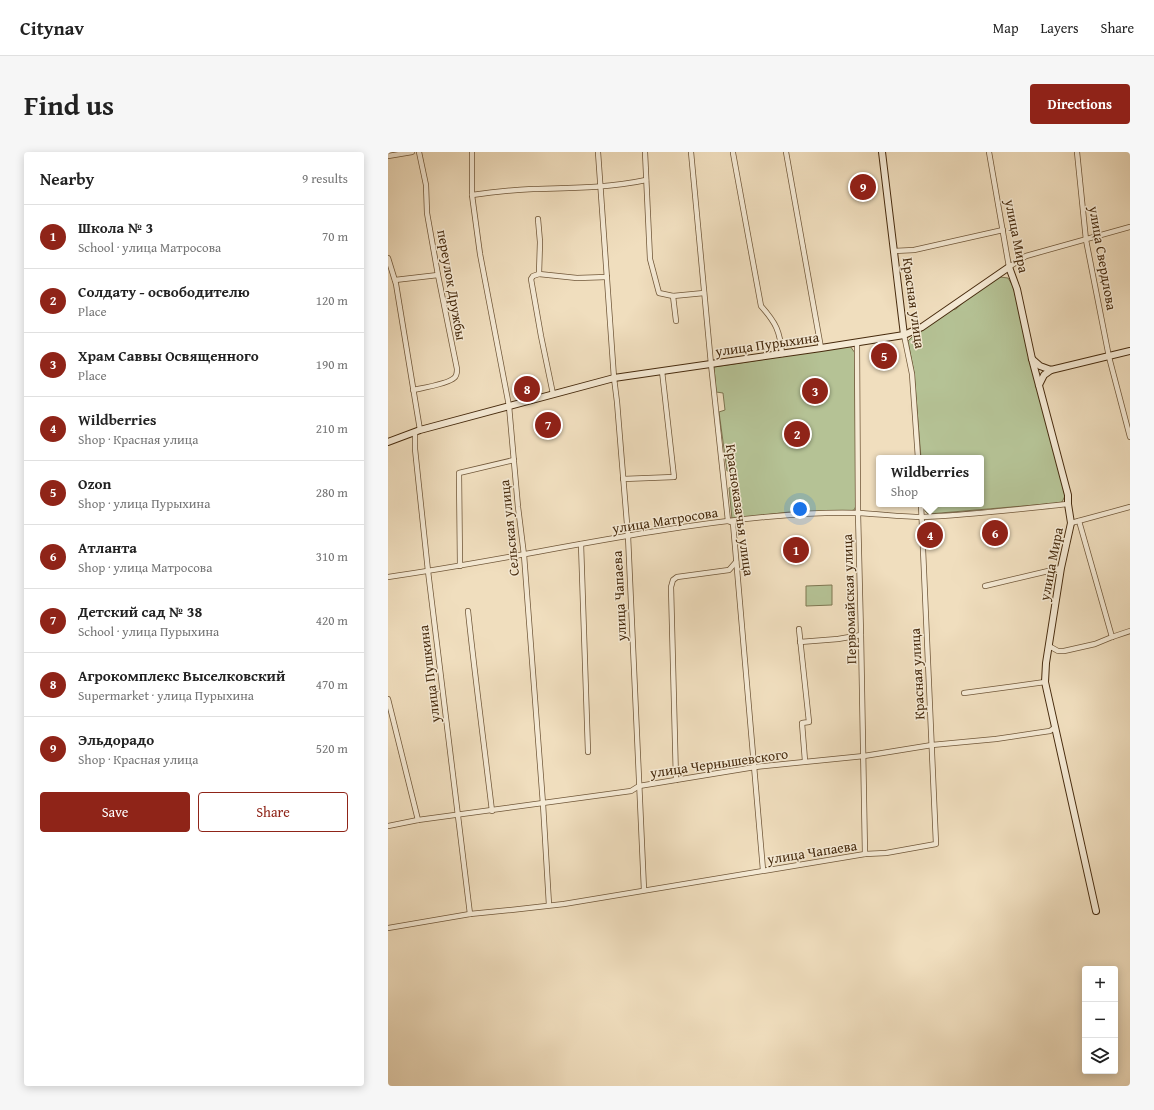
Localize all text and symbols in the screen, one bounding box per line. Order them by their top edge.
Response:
text: Citynav [20,14,84,42]
text: Map [993,18,1019,38]
text: Layers [1041,18,1079,38]
text: Share [1101,18,1134,38]
text: Find us [24,84,114,125]
button: Directions [1030,84,1130,124]
text: Nearby [40,166,94,191]
text: 9 results [302,169,348,188]
pin: 9 [850,172,876,202]
street label: улица Мира [1000,197,1034,275]
street label: улица Свердлова [1084,203,1122,312]
text: Школа № 3 [78,217,153,238]
text: 1 [50,227,56,246]
text: 70 m [322,227,348,246]
street label: переулок Дружбы [432,228,472,342]
text: School · улица Матросова [78,238,221,257]
street label: Красная улица [898,256,930,350]
text: Солдату - освободителю [78,281,250,302]
text: 2 [50,291,56,310]
text: 120 m [316,291,348,310]
text: Place [78,302,107,321]
street label: улица Пурыхина [713,327,821,361]
pin: 5 [871,341,897,371]
text: Храм Саввы Освященного [78,345,259,366]
text: 3 [50,355,56,374]
text: 190 m [316,355,348,374]
text: Place [78,366,107,385]
pin: 8 [514,374,540,404]
pin: 3 [802,376,828,406]
text: Wildberries [78,409,156,430]
pin: 7 [535,410,561,440]
text: 4 [50,419,56,438]
text: 210 m [316,419,348,438]
pin: 2 [784,419,810,449]
text: Shop · Красная улица [78,430,198,449]
street label: Красноказачья улица [721,443,759,578]
popup [876,455,984,507]
text: Wildberries [891,461,969,482]
text: Ozon [78,473,111,494]
street label: Сельская улица [494,479,524,577]
text: Shop [891,482,918,501]
text: 5 [50,483,56,502]
text: 280 m [316,483,348,502]
text: Shop · улица Пурыхина [78,494,210,513]
your location [790,499,810,519]
street label: улица Матросова [610,502,720,538]
pin: 6 [982,518,1008,548]
pin: 4 [917,520,943,550]
street label: улица Мира [1034,525,1068,603]
street label: Первомайская улица [837,533,861,664]
pin: 1 [783,535,809,565]
text: Атланта [78,537,137,558]
text: 6 [50,547,56,566]
text: 310 m [316,547,348,566]
street label: улица Чапаева [607,550,631,643]
text: Shop · улица Матросова [78,558,212,577]
text: Детский сад № 38 [78,601,202,622]
text: 7 [50,611,56,630]
text: 420 m [316,611,348,630]
text: School · улица Пурыхина [78,622,219,641]
street label: улица Пушкина [413,624,445,725]
street label: Красная улица [905,627,929,720]
text: Агрокомплекс Выселковский [78,665,285,686]
text: 8 [50,675,56,694]
text: 470 m [316,675,348,694]
text: Supermarket · улица Пурыхина [78,686,254,705]
text: Эльдорадо [78,729,154,750]
text: 9 [50,739,56,758]
text: 520 m [316,739,348,758]
street label: улица Чернышевского [648,743,789,783]
text: Shop · Красная улица [78,750,198,769]
button: Save [40,792,190,832]
button: Share [198,792,348,832]
street label: улица Чапаева [765,835,859,869]
map controls [1082,966,1118,1074]
button: + [1082,966,1118,1002]
button: − [1082,1002,1118,1038]
button: layers [1082,1038,1118,1074]

